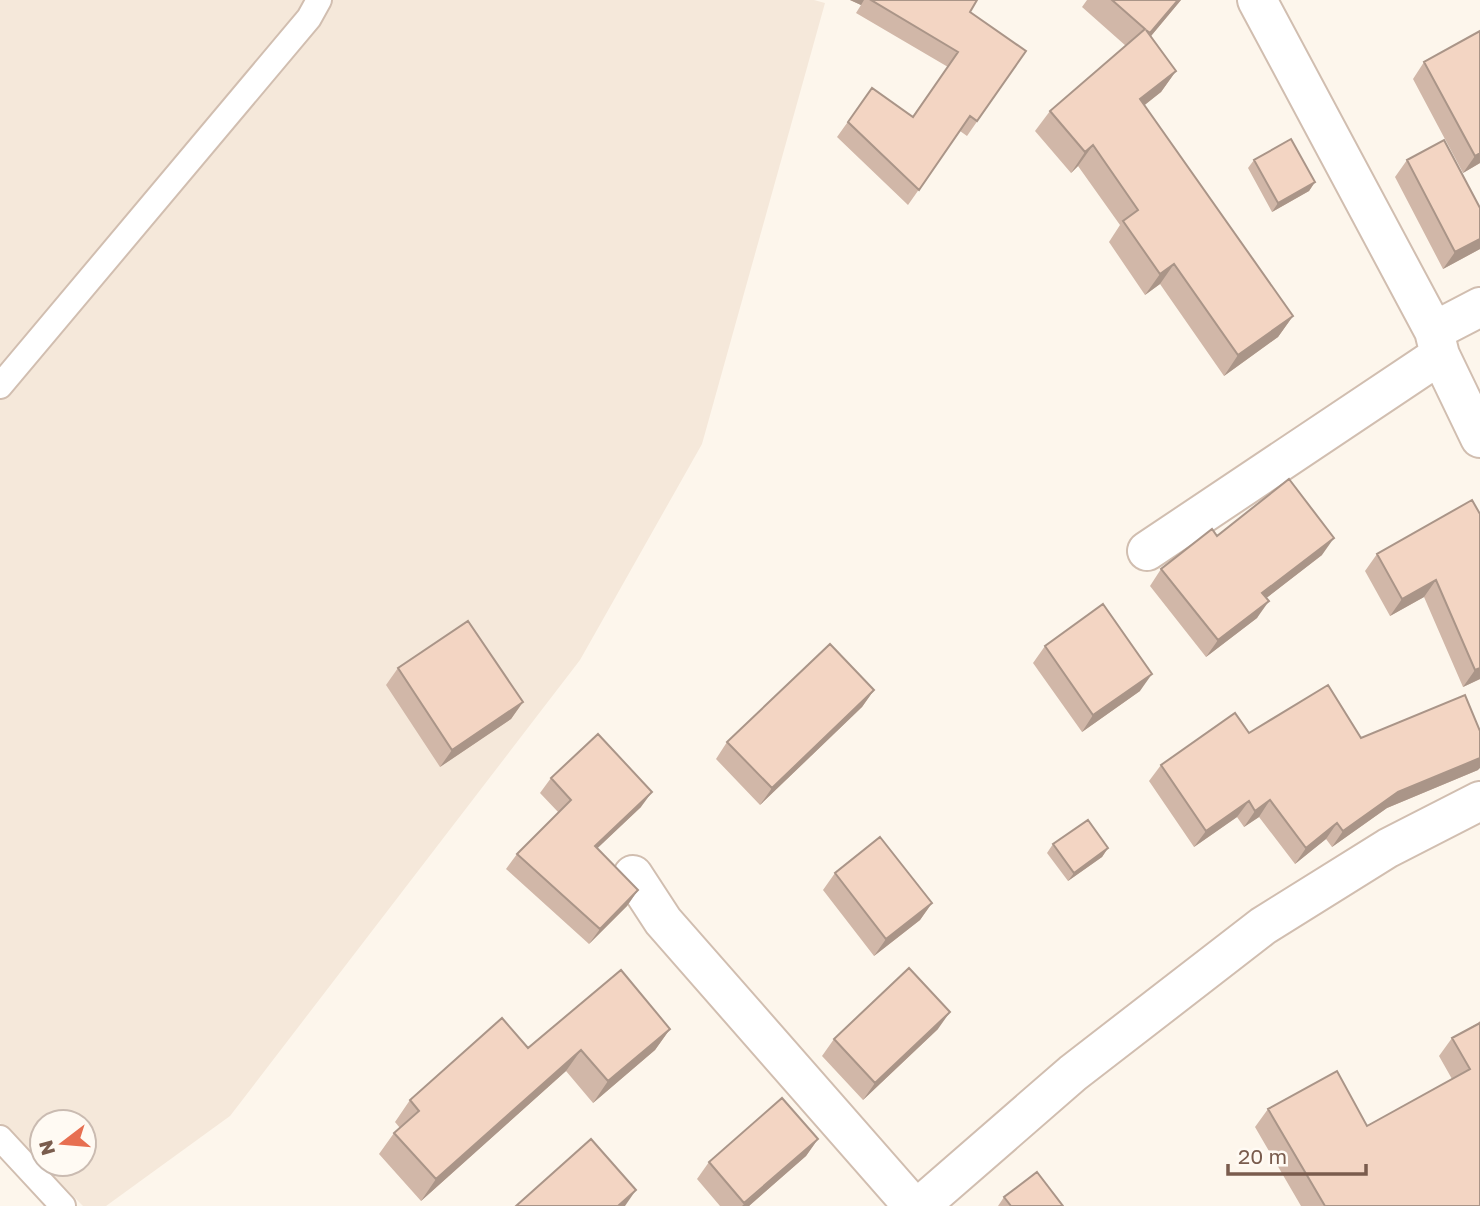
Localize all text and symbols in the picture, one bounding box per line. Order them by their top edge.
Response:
north arrow [28,1108,98,1178]
scale bar [1228,1132,1366,1176]
text: N [33,1138,59,1158]
text: 20 m [1238,1143,1287,1169]

